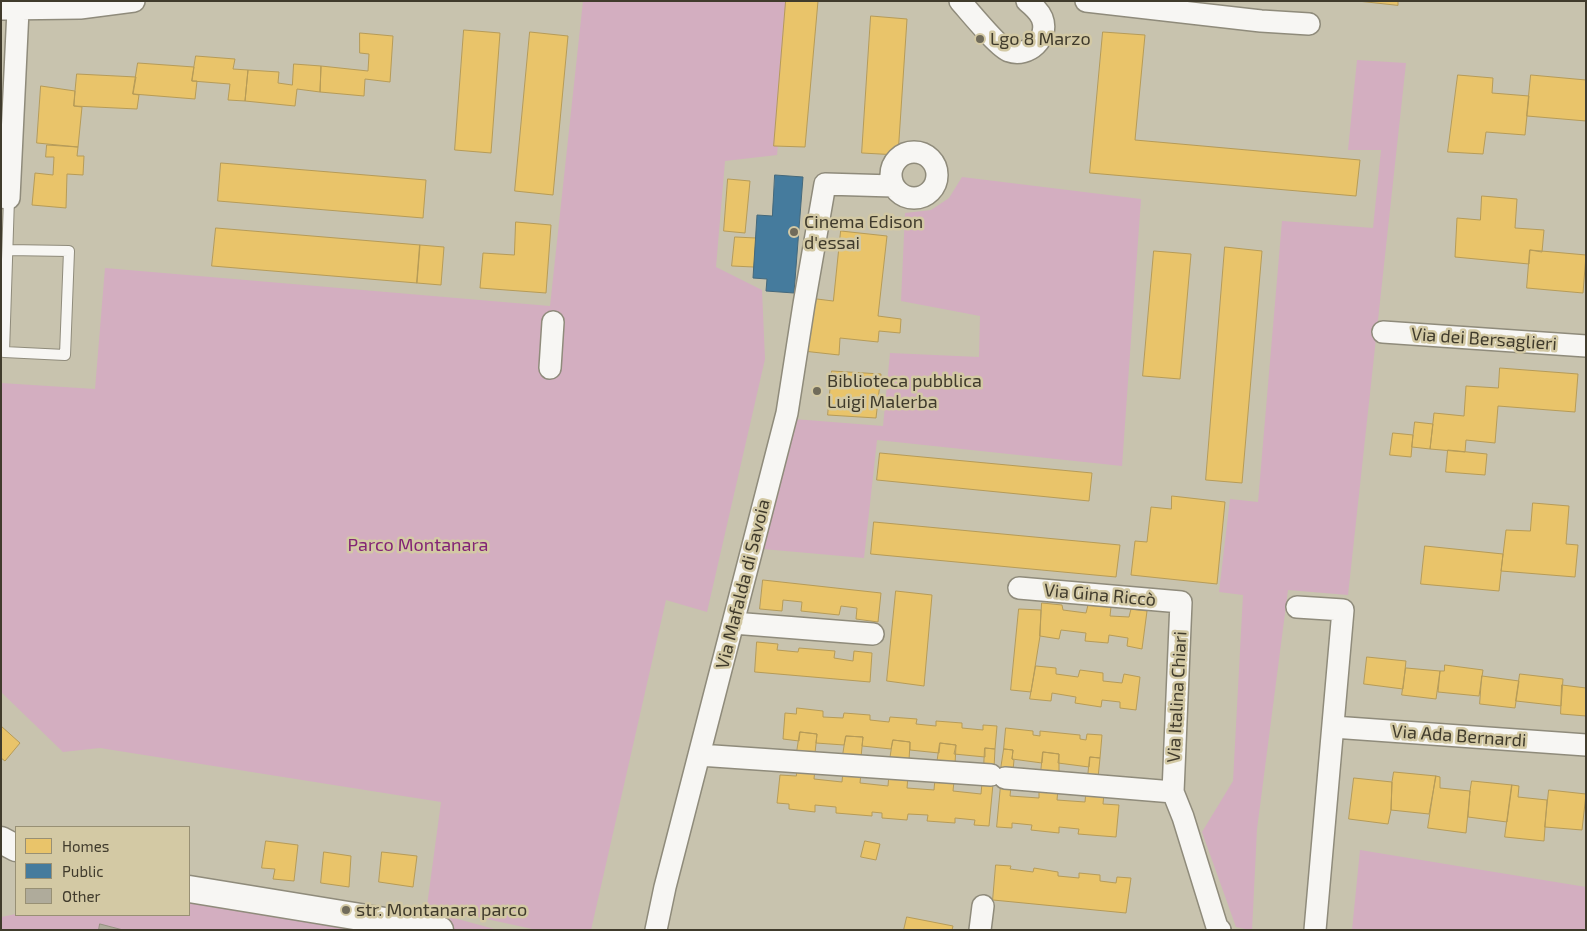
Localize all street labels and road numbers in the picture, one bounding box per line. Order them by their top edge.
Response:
street label: Via dei Bersaglieri [1410,323,1558,355]
street label: Via Mafalda di Savoia [711,497,775,671]
street label: Via Gina Riccò [1043,579,1157,611]
street label: Via Italina Chiari [1163,631,1191,763]
street label: Via Ada Bernardi [1391,721,1527,751]

